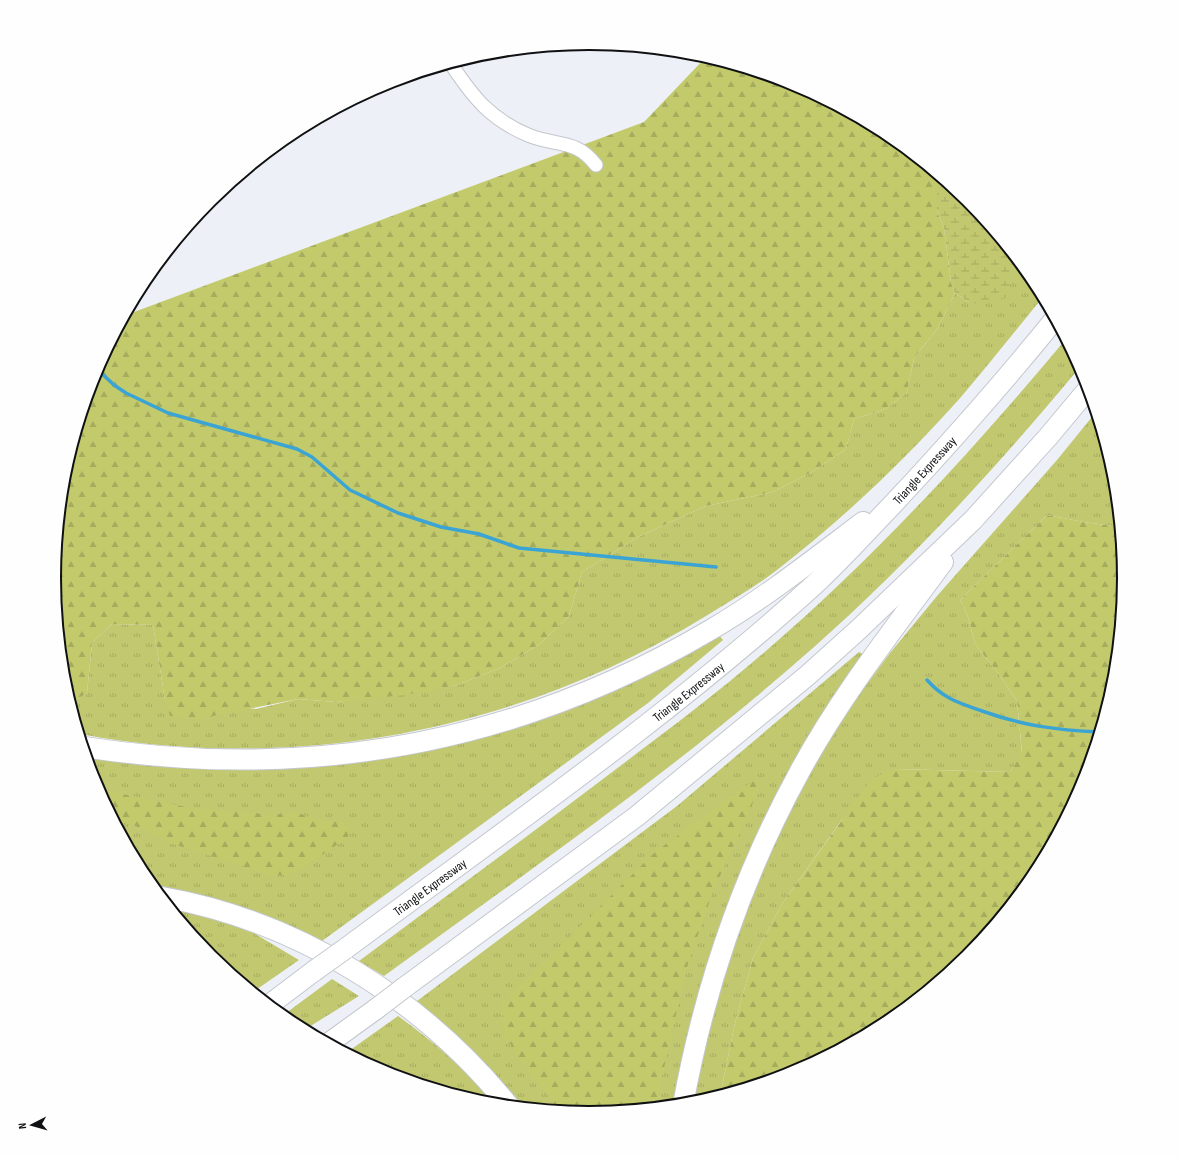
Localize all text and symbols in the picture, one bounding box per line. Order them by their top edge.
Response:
street label: Triangle Expressway [890,434,960,508]
street label: Triangle Expressway [650,659,728,726]
street label: Triangle Expressway [390,856,470,920]
north arrow [12,1105,52,1145]
text: N [16,1122,29,1130]

